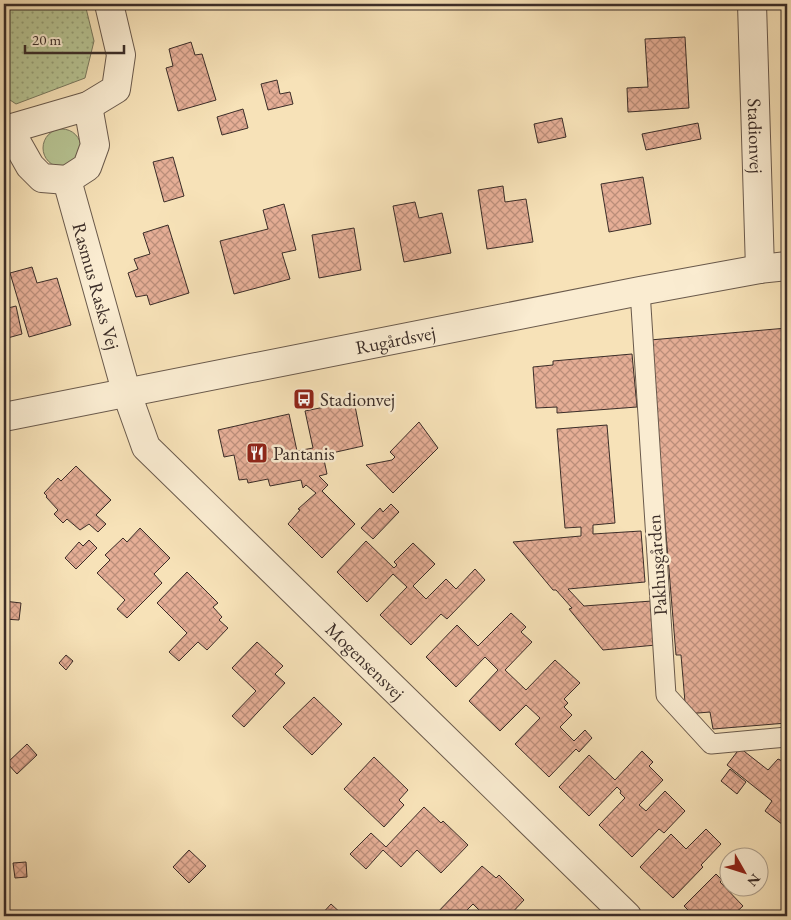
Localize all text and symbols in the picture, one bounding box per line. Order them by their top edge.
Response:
scale bar [25,22,124,54]
text: 20 m [32,30,61,49]
street label: Stadionvej [742,98,770,174]
street label: Rasmus Rasks Vej [67,220,126,352]
street label: Rugårdsvej [353,319,438,360]
bus stop icon: Stadionvej [292,387,316,411]
place label: Stadionvej [320,387,395,412]
restaurant icon: Pantanis [245,441,269,465]
place label: Pantanis [273,441,335,466]
street label: Pakhusgården [641,514,673,616]
street label: Mogensensvej [320,617,410,705]
north arrow [718,848,768,898]
text: N [743,870,765,891]

